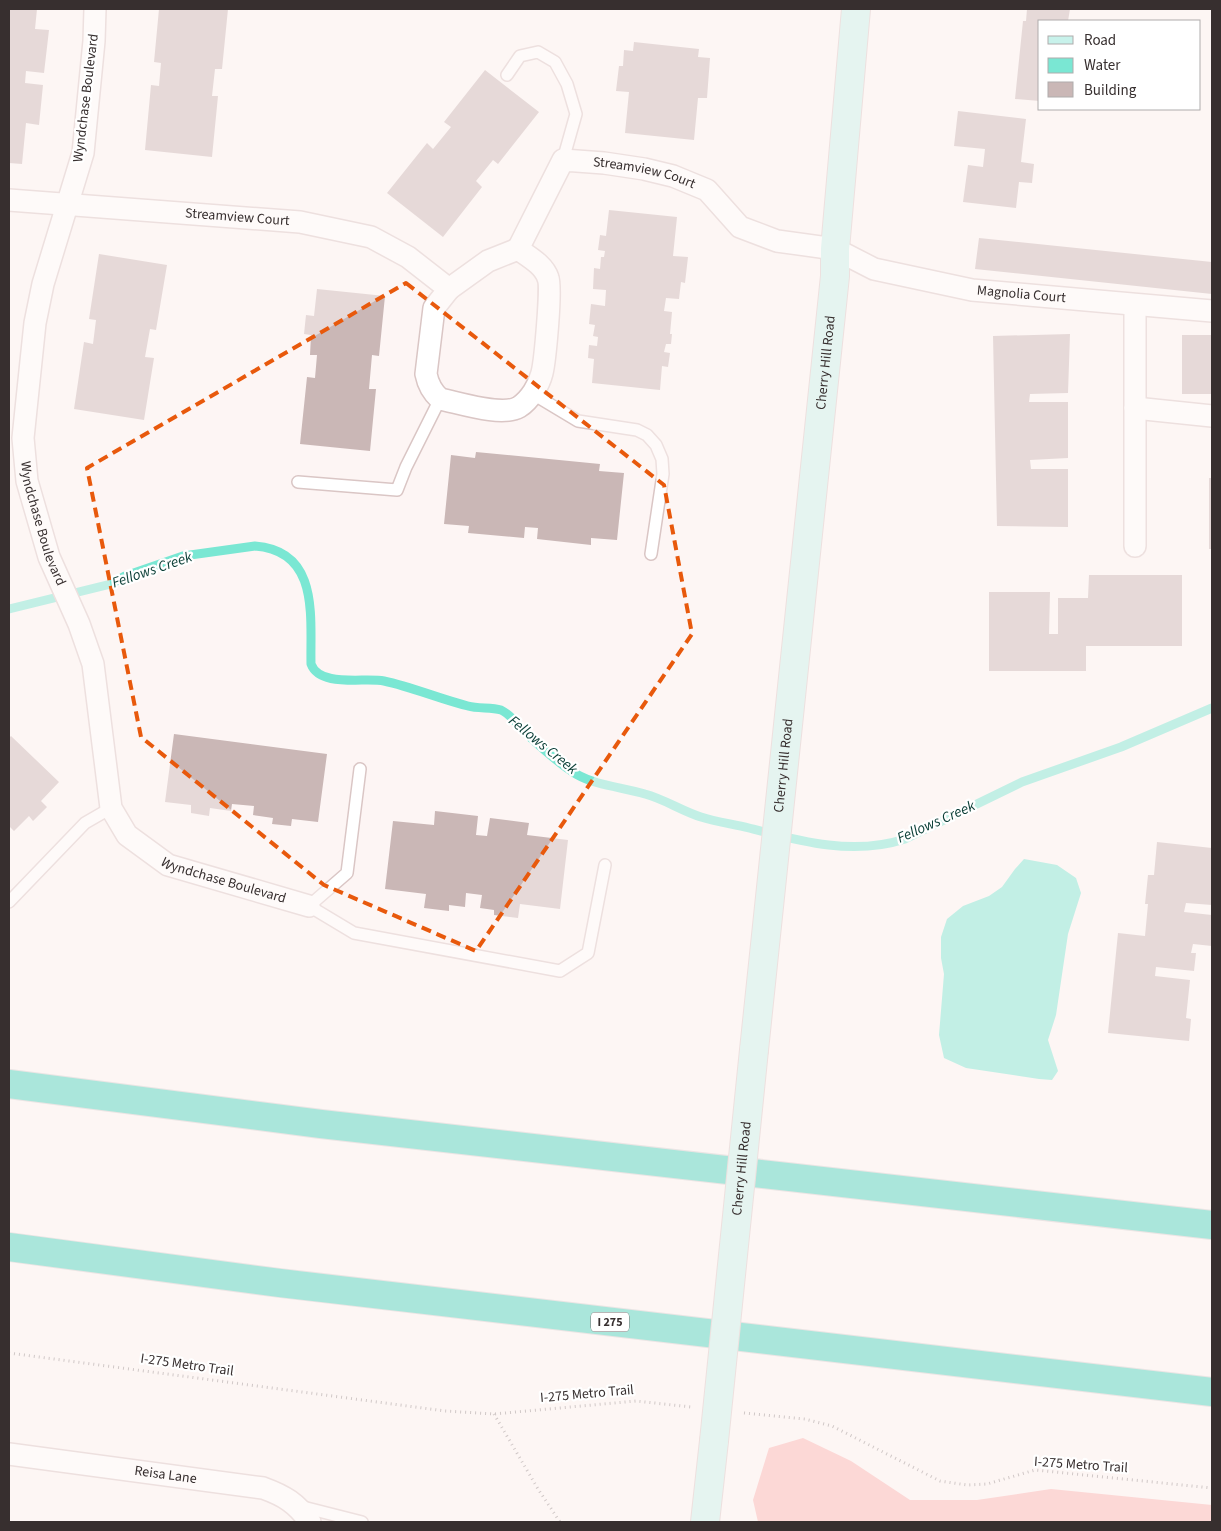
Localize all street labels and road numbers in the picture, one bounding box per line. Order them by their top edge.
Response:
street label: Wyndchase Boulevard [68,33,104,163]
street label: Streamview Court [592,152,699,194]
street label: Streamview Court [184,203,291,231]
street label: Magnolia Court [976,280,1067,308]
street label: Cherry Hill Road [811,315,841,411]
street label: Wyndchase Boulevard [15,460,71,589]
street label: Cherry Hill Road [769,717,799,814]
street label: Wyndchase Boulevard [156,853,288,909]
street label: Cherry Hill Road [727,1120,757,1217]
road number: I 275 [591,1312,629,1331]
street label: I-275 Metro Trail [139,1349,235,1382]
street label: I-275 Metro Trail [539,1380,635,1408]
street label: I-275 Metro Trail [1033,1452,1129,1478]
street label: Reisa Lane [133,1461,198,1489]

